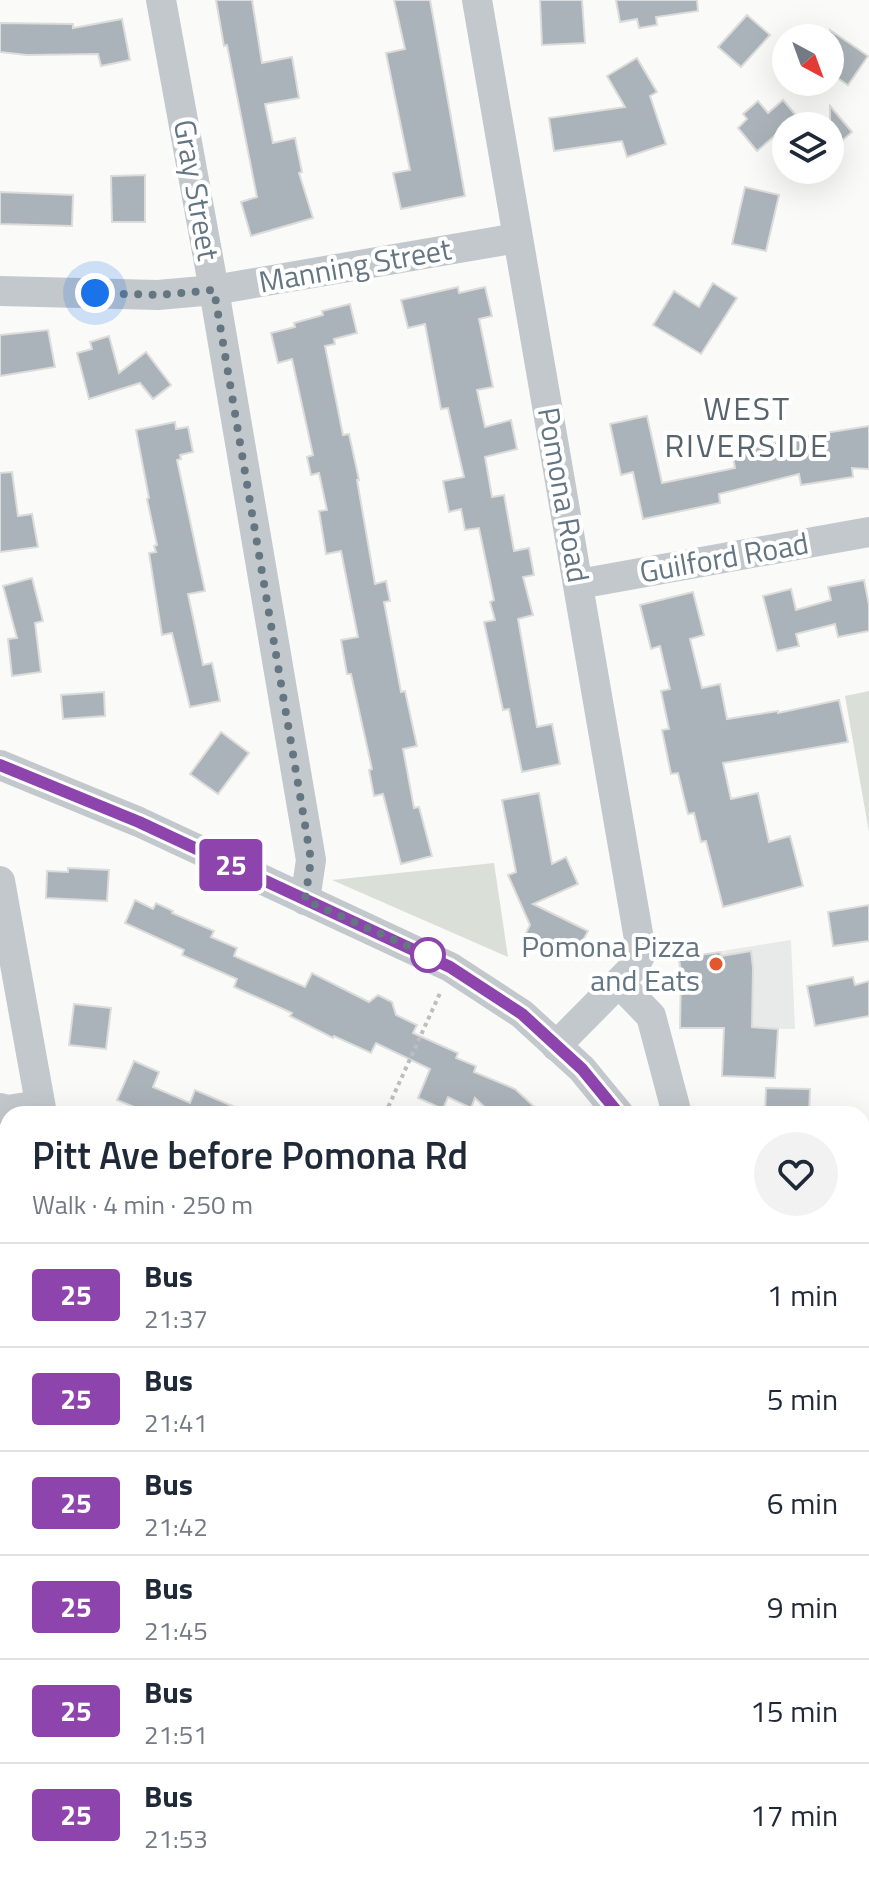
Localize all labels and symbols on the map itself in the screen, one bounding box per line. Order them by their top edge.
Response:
north arrow [772,24,844,96]
street label: Gray Street [162,116,232,264]
street label: Manning Street [255,225,455,305]
your location [75,273,115,313]
district label: WEST RIVERSIDE [664,384,830,469]
street label: Pomona Road [526,404,602,586]
street label: Guilford Road [636,520,812,594]
line badge: 25 [195,839,267,891]
place label: Pomona Pizza and Eats [521,923,700,1003]
unlabelled marker [411,938,445,972]
marker: Pomona Pizza and Eats [707,955,725,973]

